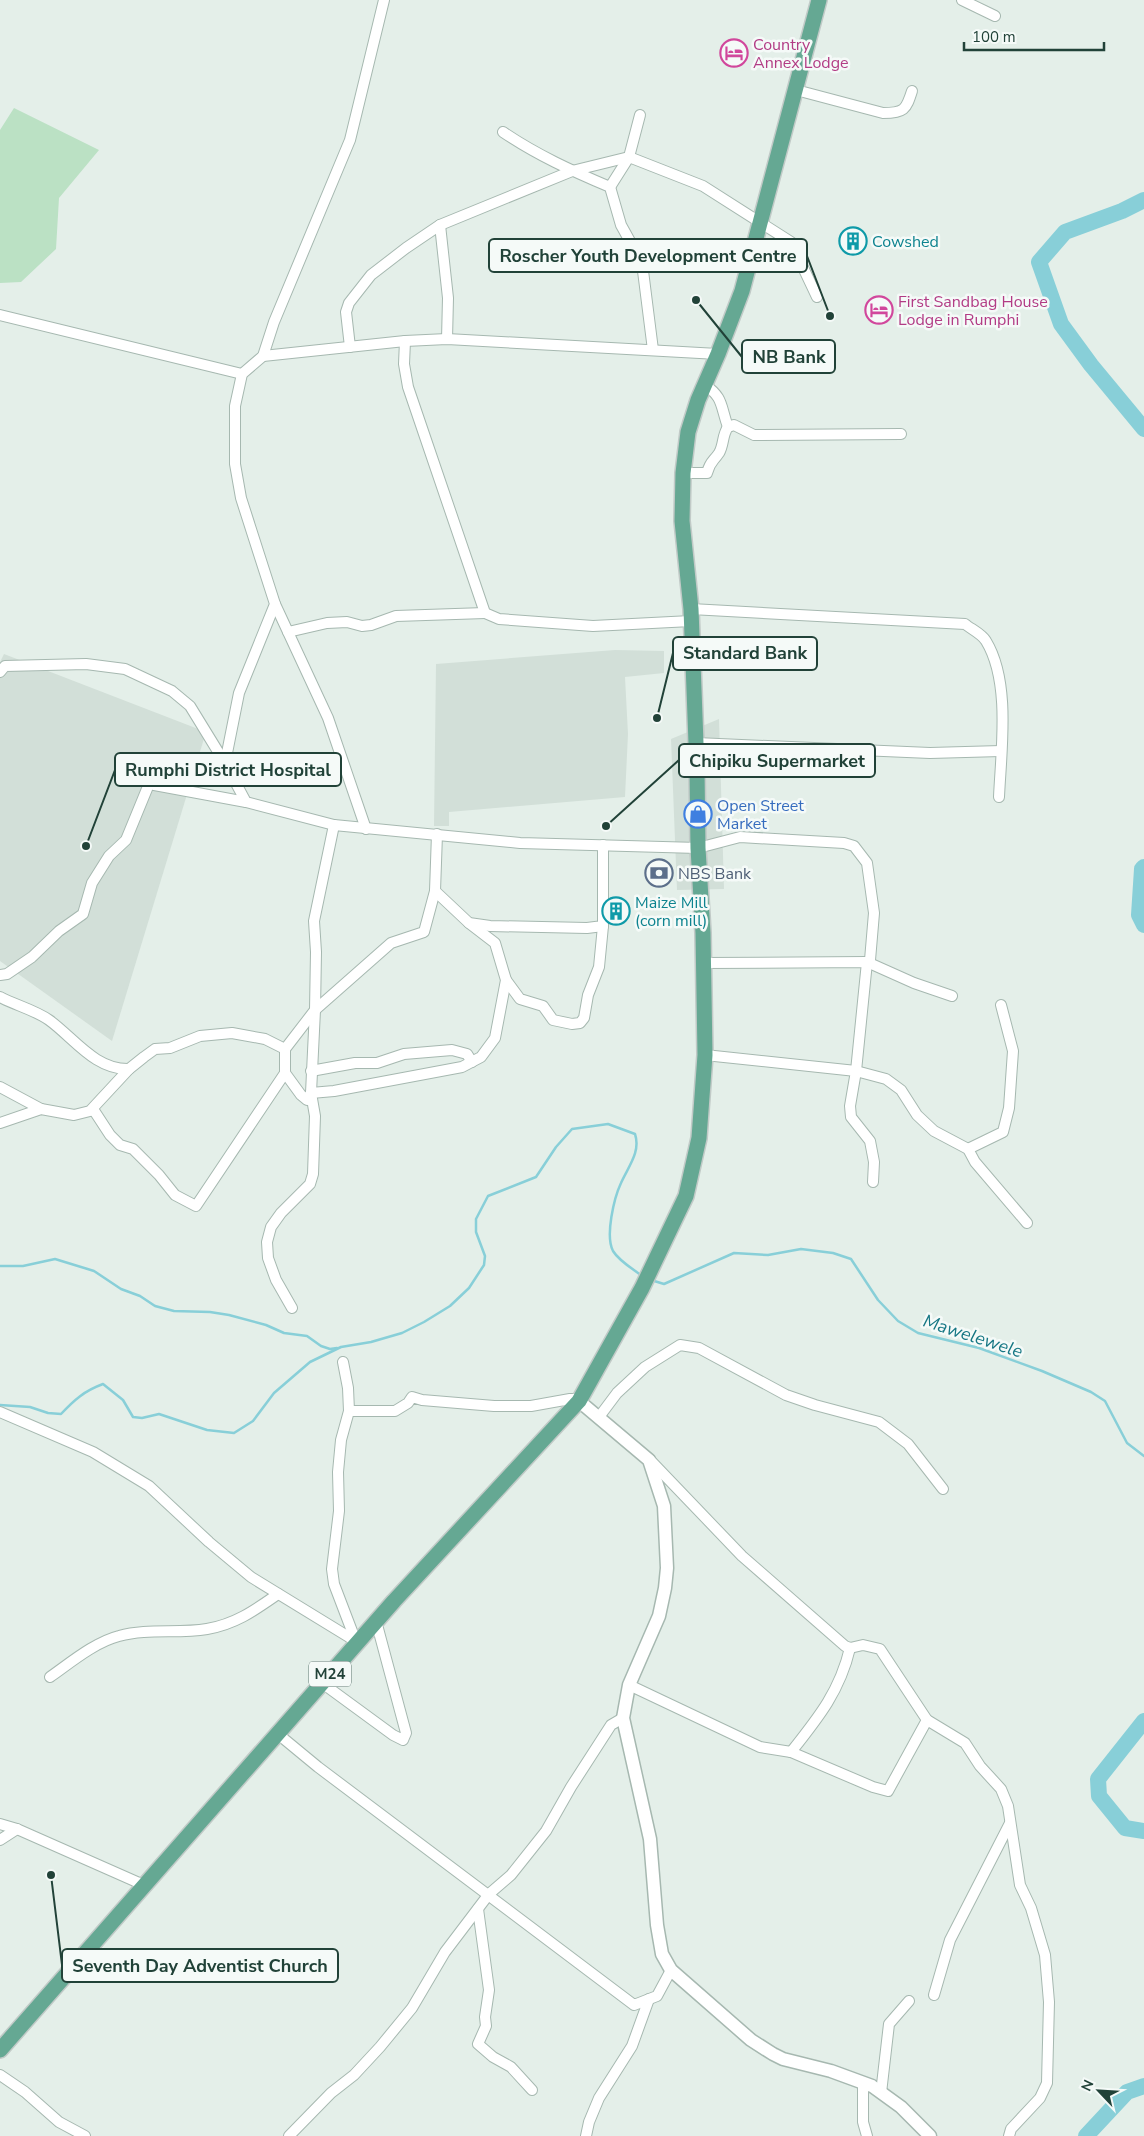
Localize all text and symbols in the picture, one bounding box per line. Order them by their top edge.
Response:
scale bar [964,20,1104,52]
text: 100 m [972,27,1016,47]
place label: Country Annex Lodge [753,34,849,74]
hotel icon: Country Annex Lodge [719,38,749,68]
building icon: Cowshed [838,226,868,256]
place label: Cowshed [872,231,939,253]
callout: Roscher Youth Development Centre [489,239,807,272]
text: Roscher Youth Development Centre [499,244,797,268]
place label: First Sandbag House Lodge in Rumphi [898,291,1048,331]
hotel icon: First Sandbag House Lodge in Rumphi [864,295,894,325]
callout: NB Bank [742,340,835,373]
text: NB Bank [752,345,826,369]
callout: Standard Bank [673,637,817,670]
text: Standard Bank [683,641,807,665]
callout: Chipiku Supermarket [679,744,875,777]
text: Chipiku Supermarket [689,749,865,773]
callout: Rumphi District Hospital [115,753,341,786]
text: Rumphi District Hospital [125,758,331,782]
place label: Open Street Market [717,795,804,835]
shop icon: Open Street Market [683,799,713,829]
bank icon: NBS Bank [644,858,674,888]
place label: NBS Bank [678,863,752,885]
place label: Maize Mill (corn mill) [635,892,708,932]
building icon: Maize Mill (corn mill) [601,896,631,926]
water label: Mawelewele [920,1309,1026,1364]
road number: M24 [309,1662,351,1686]
callout: Seventh Day Adventist Church [62,1949,338,1982]
text: Seventh Day Adventist Church [72,1954,328,1978]
north arrow [1074,2066,1124,2116]
text: N [1077,2077,1098,2094]

